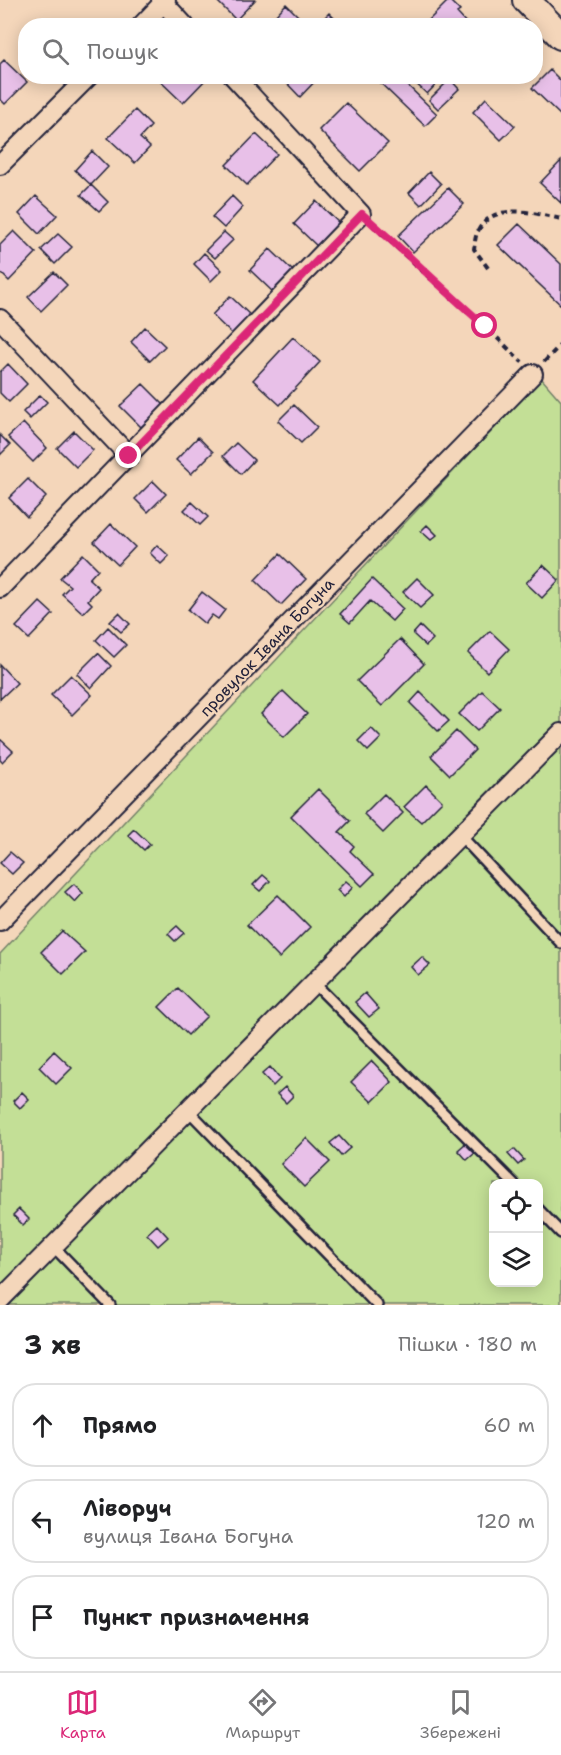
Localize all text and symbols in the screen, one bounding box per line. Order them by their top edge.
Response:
search box [18,18,543,84]
icon: search [39,35,72,68]
text: Пошук [87,37,158,66]
route start [471,312,497,338]
route end [115,442,141,468]
street label: провулок Івана Богуна [195,573,339,721]
map controls [489,1179,543,1287]
button: locate [489,1179,543,1233]
button: layers [489,1233,543,1287]
text: 3 хв [24,1327,81,1362]
text: Пішки · 180 m [398,1331,537,1357]
icon: ahead [26,1409,59,1442]
text: Прямо [83,1411,157,1440]
text: 60 m [483,1412,535,1438]
text: Ліворуч [83,1494,171,1523]
icon: left [26,1505,59,1538]
text: 120 m [476,1508,535,1534]
text: вулиця Івана Богуна [83,1523,293,1549]
icon: arrive [26,1601,59,1634]
text: Пункт призначення [83,1603,310,1632]
tab: Карта [60,1686,106,1743]
tab: Маршрут [226,1686,300,1743]
tab: Збережені [420,1686,501,1743]

